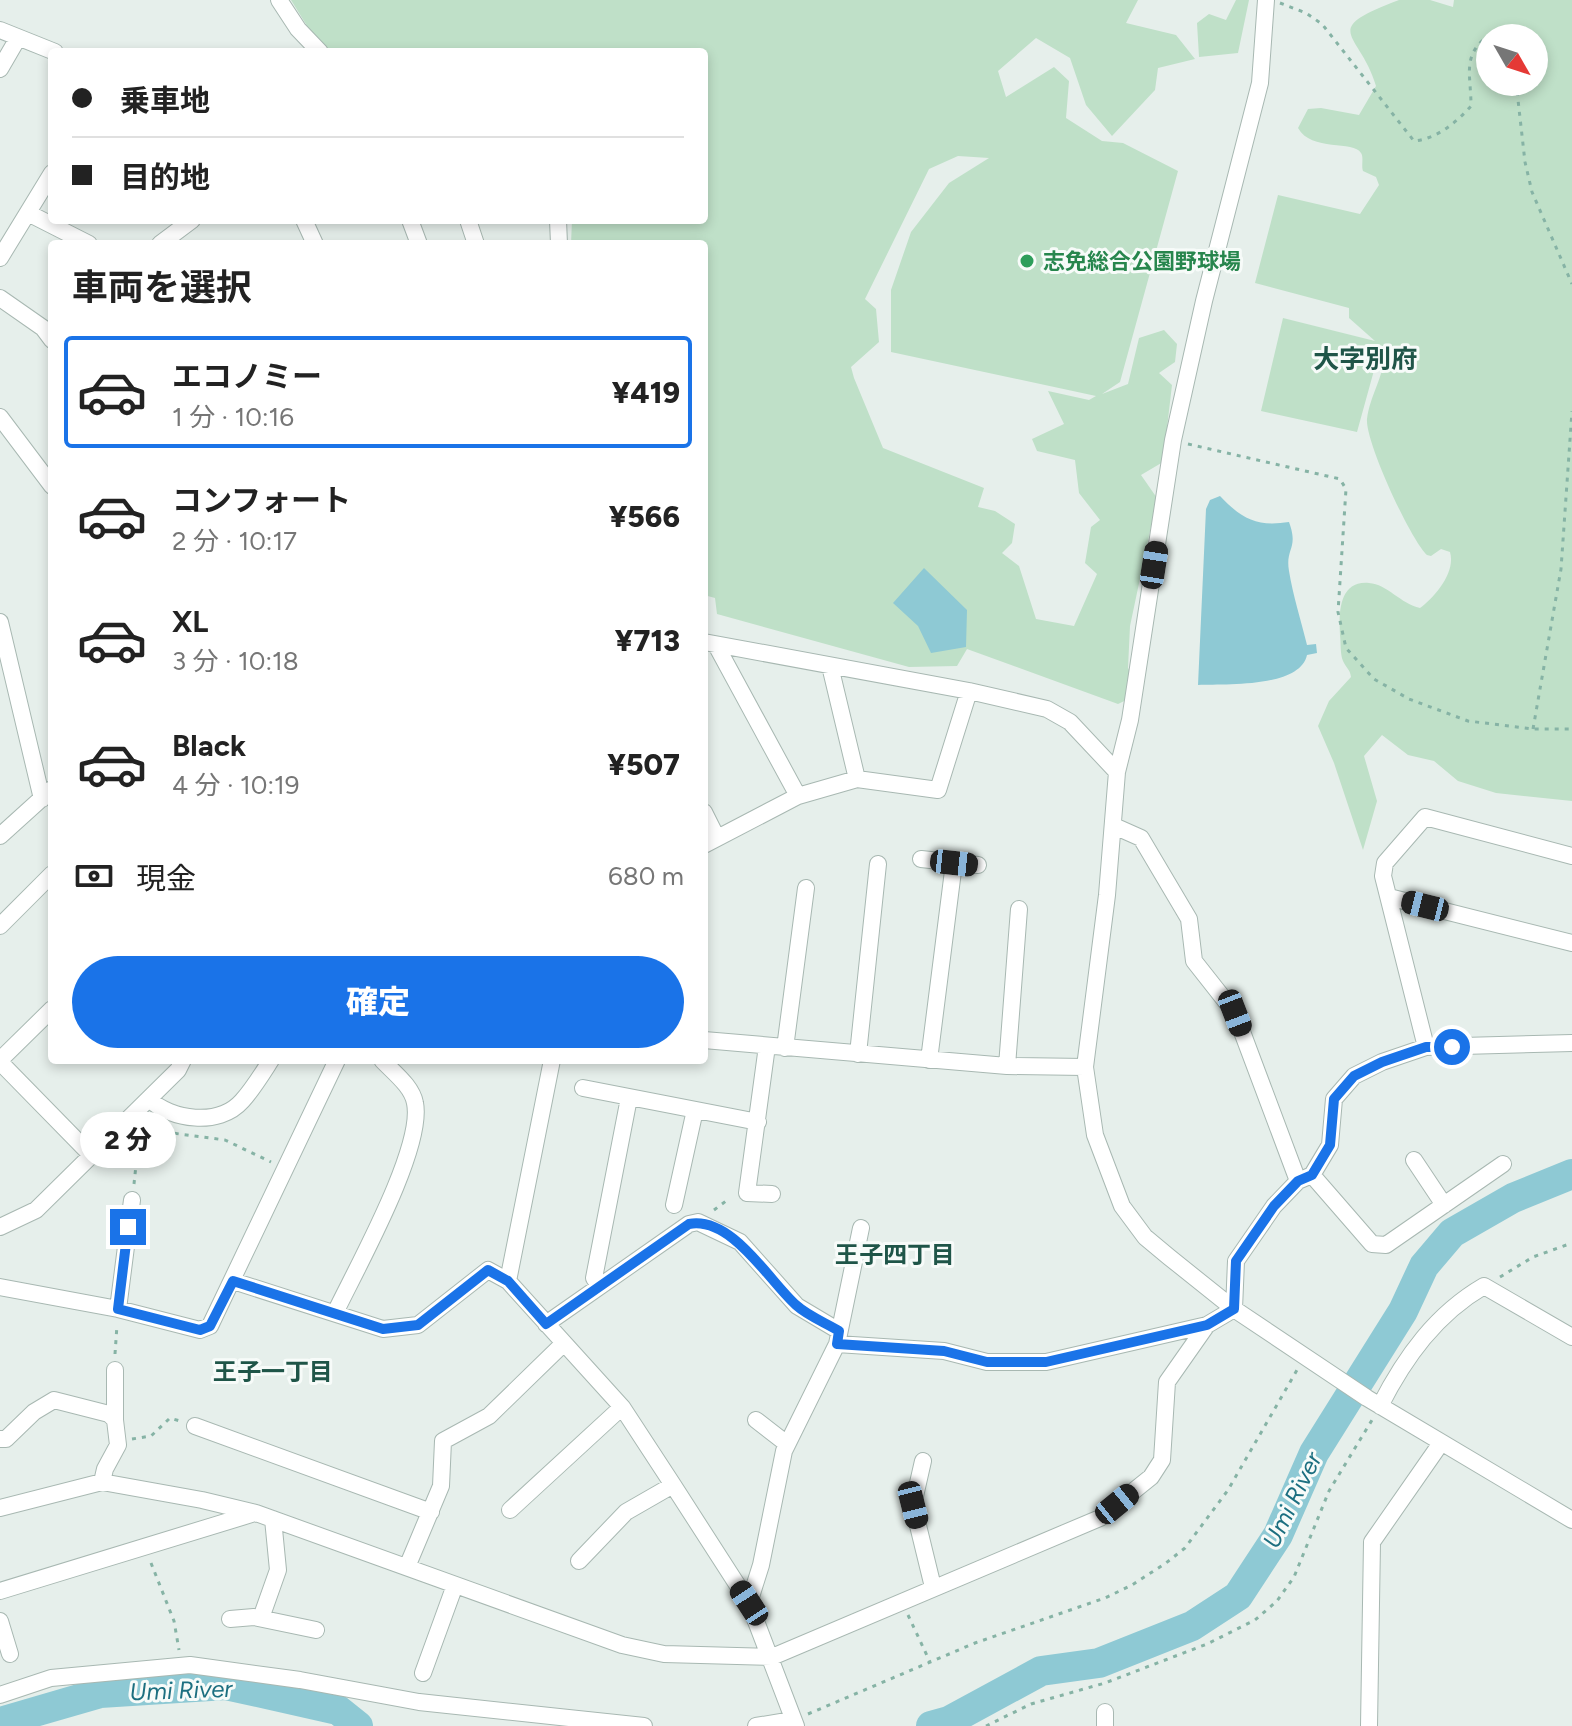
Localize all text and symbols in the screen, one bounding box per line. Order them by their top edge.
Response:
north arrow [1476,24,1548,96]
map controls [1476,24,1548,96]
text: 乗車地 [120,82,210,119]
text: 目的地 [120,159,210,196]
place label: 志免総合公園野球場 [1043,248,1241,275]
marker: 志免総合公園野球場 [1018,252,1036,270]
text: 車両を選択 [72,266,252,309]
district label: 大字別府 [1313,343,1417,375]
icon: car [76,356,148,428]
text: エコノミー [172,358,322,395]
text: ¥419 [612,374,680,411]
text: 1 分 · 10:16 [172,401,294,433]
icon: car [76,480,148,552]
text: コンフォート [172,482,351,519]
text: ¥566 [609,498,680,535]
text: 2 分 · 10:17 [172,525,297,557]
car [1138,539,1170,591]
text: XL [172,603,208,640]
icon: car [76,604,148,676]
text: ¥713 [615,622,680,659]
text: 3 分 · 10:18 [172,645,299,677]
text: Black [172,727,246,764]
icon: car [76,728,148,800]
text: ¥507 [607,746,680,783]
text: 4 分 · 10:19 [172,769,299,801]
car [929,849,979,877]
icon: cash [72,854,116,898]
text: 現金 [136,860,196,897]
text: 680 m [608,860,684,892]
car [1399,889,1451,923]
button: 確定 [72,956,684,1048]
car [1215,986,1255,1040]
route start [1434,1029,1470,1065]
callout: 2 分 [80,1111,176,1167]
text: 2 分 [104,1124,152,1156]
route end [110,1209,146,1245]
district label: 王子四丁目 [835,1240,955,1269]
district label: 王子一丁目 [213,1357,333,1386]
water label: Umi River [1256,1447,1328,1553]
car [896,1479,930,1531]
car [1091,1480,1143,1528]
car [726,1576,772,1630]
water label: Umi River [129,1674,234,1706]

